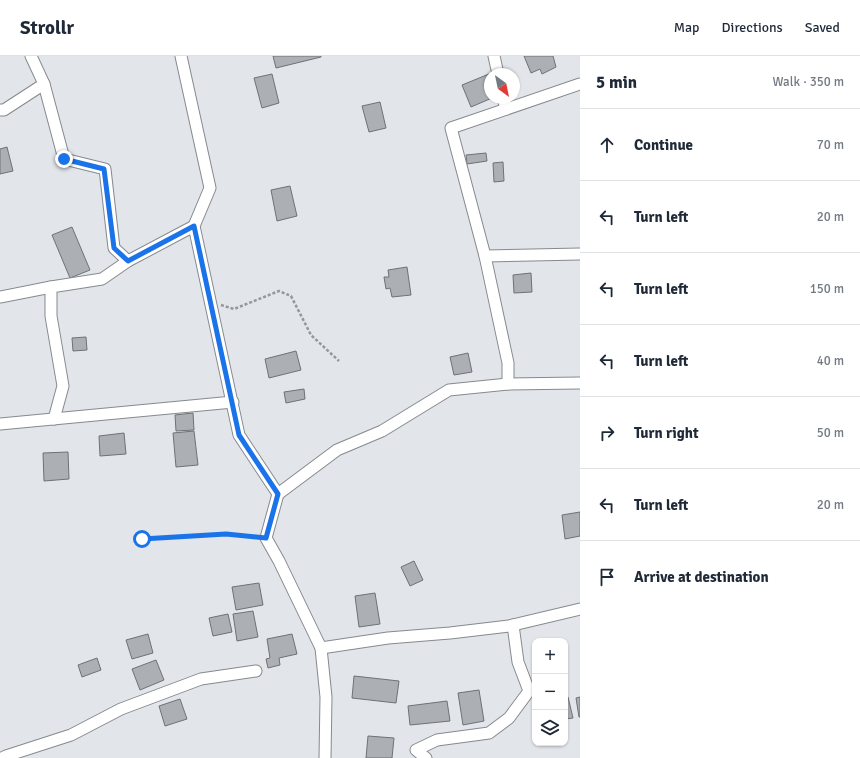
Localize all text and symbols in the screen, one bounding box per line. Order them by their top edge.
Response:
text: Strollr [20,16,74,40]
text: Map [674,19,700,36]
text: Directions [722,19,783,36]
text: Saved [805,19,840,36]
north arrow [484,68,520,104]
text: 5 min [596,72,637,93]
text: Walk · 350 m [773,74,844,90]
icon: ahead [596,134,618,156]
text: Continue [634,136,693,154]
text: 70 m [817,137,844,153]
route end [55,150,73,168]
icon: left [596,206,618,228]
text: Turn left [634,208,688,226]
text: 20 m [817,209,844,225]
icon: left [596,278,618,300]
text: Turn left [634,280,688,298]
text: 150 m [810,281,844,297]
icon: left [596,350,618,372]
text: Turn left [634,352,688,370]
text: 40 m [817,353,844,369]
icon: right [596,422,618,444]
text: Turn right [634,424,699,442]
text: 50 m [817,425,844,441]
icon: left [596,494,618,516]
text: Turn left [634,496,688,514]
text: 20 m [817,497,844,513]
route start [133,530,151,548]
icon: arrive [596,566,618,588]
text: Arrive at destination [634,568,769,586]
map controls [532,638,568,746]
button: + [532,638,568,674]
button: − [532,674,568,710]
button: layers [532,710,568,746]

